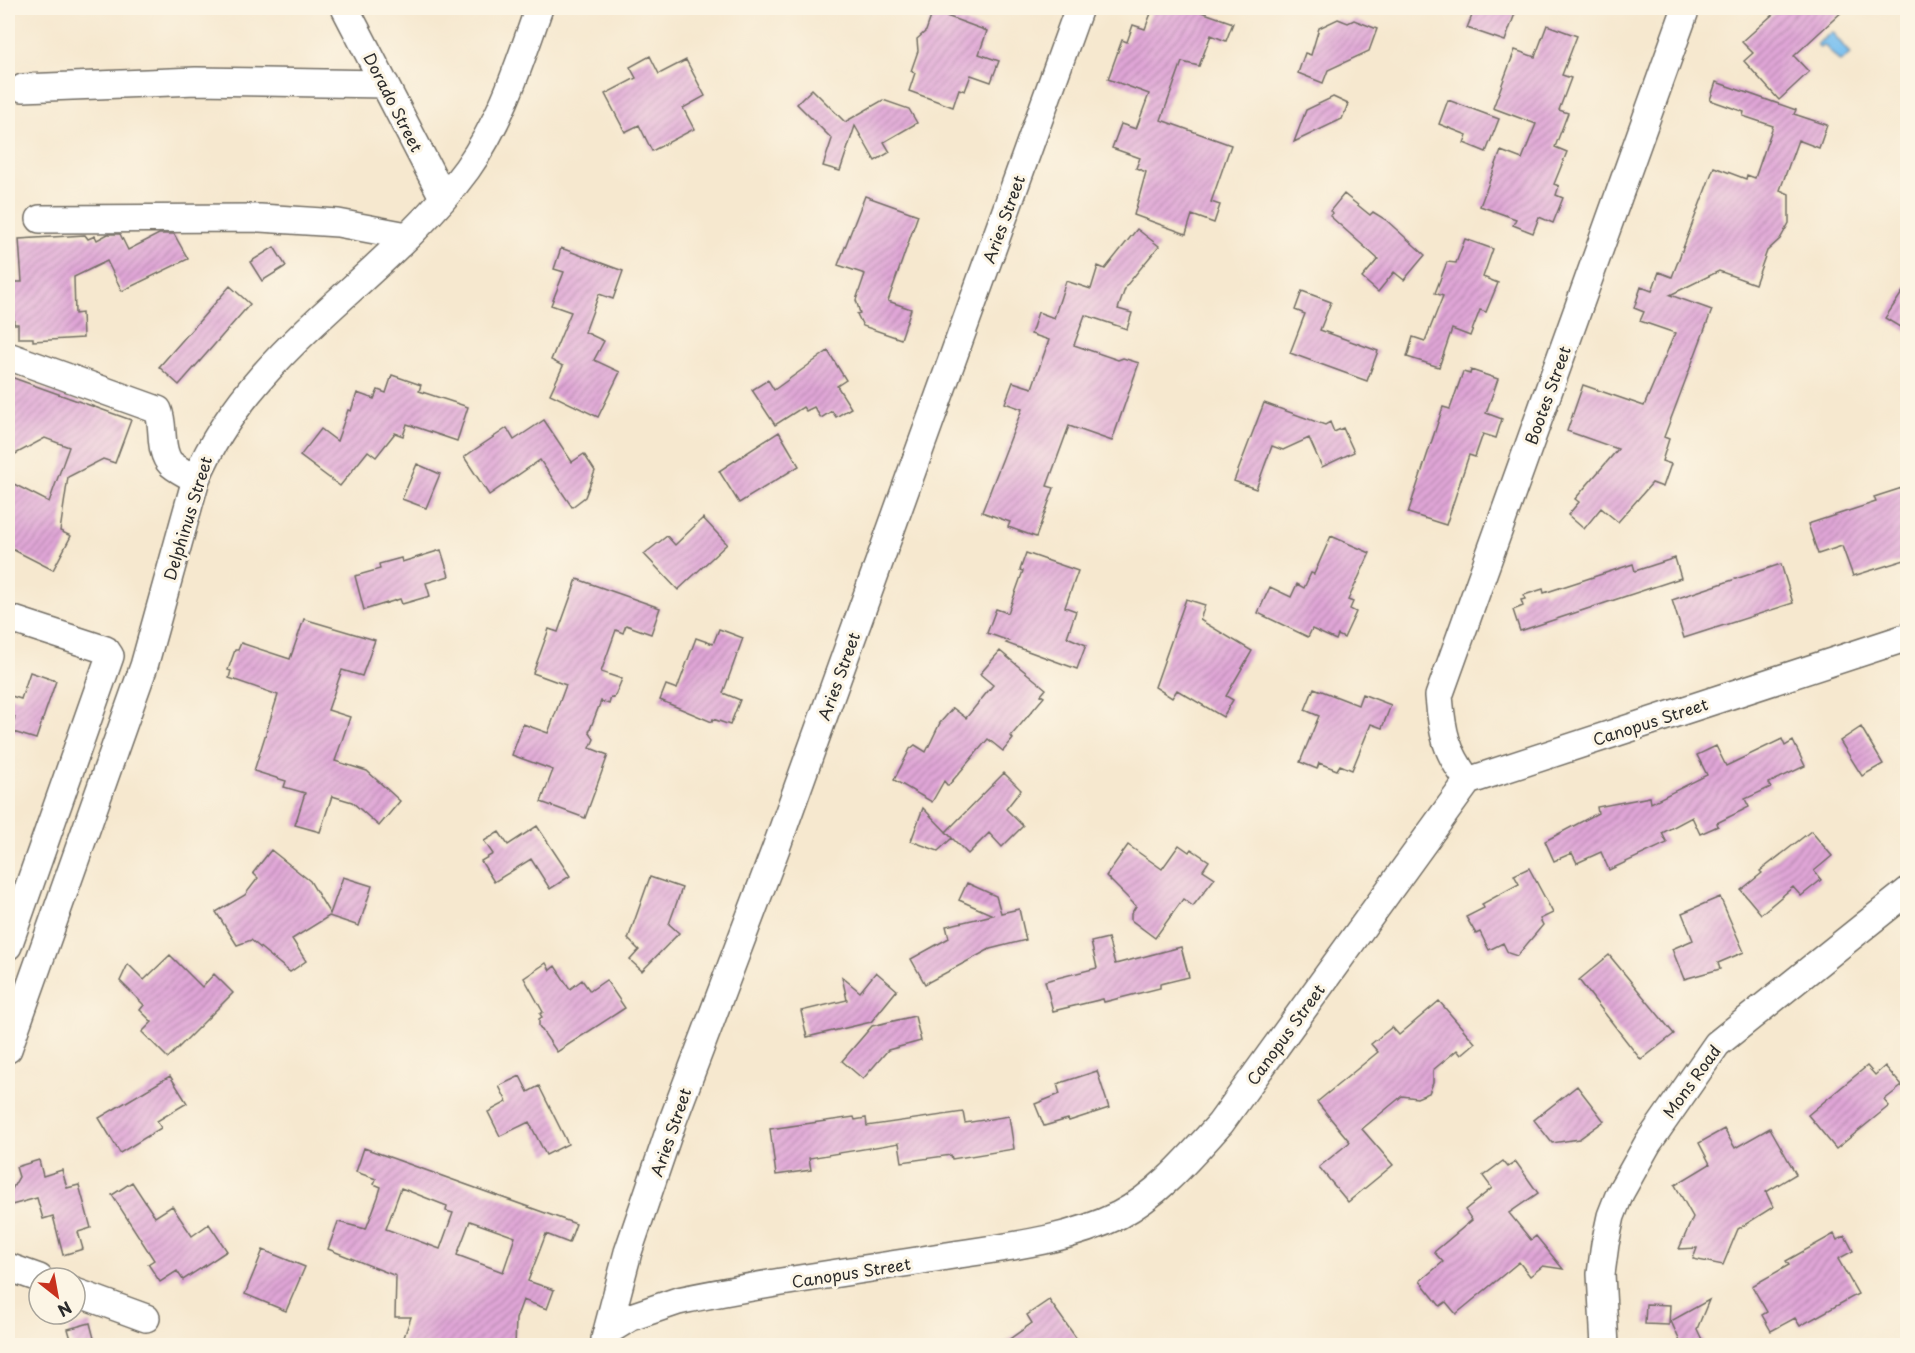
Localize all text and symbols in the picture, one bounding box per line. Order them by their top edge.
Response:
street label: Dorado Street [359,48,430,156]
street label: Aries Street [976,171,1030,267]
street label: Bootes Street [1518,342,1576,448]
street label: Delphinus Street [157,453,217,583]
street label: Aries Street [811,628,865,724]
street label: Canopus Street [1589,691,1711,751]
street label: Canopus Street [1240,978,1330,1090]
street label: Mons Road [1656,1040,1726,1122]
street label: Aries Street [644,1084,697,1180]
street label: Canopus Street [790,1251,913,1293]
north arrow [27,1266,87,1326]
text: N [54,1296,77,1323]

